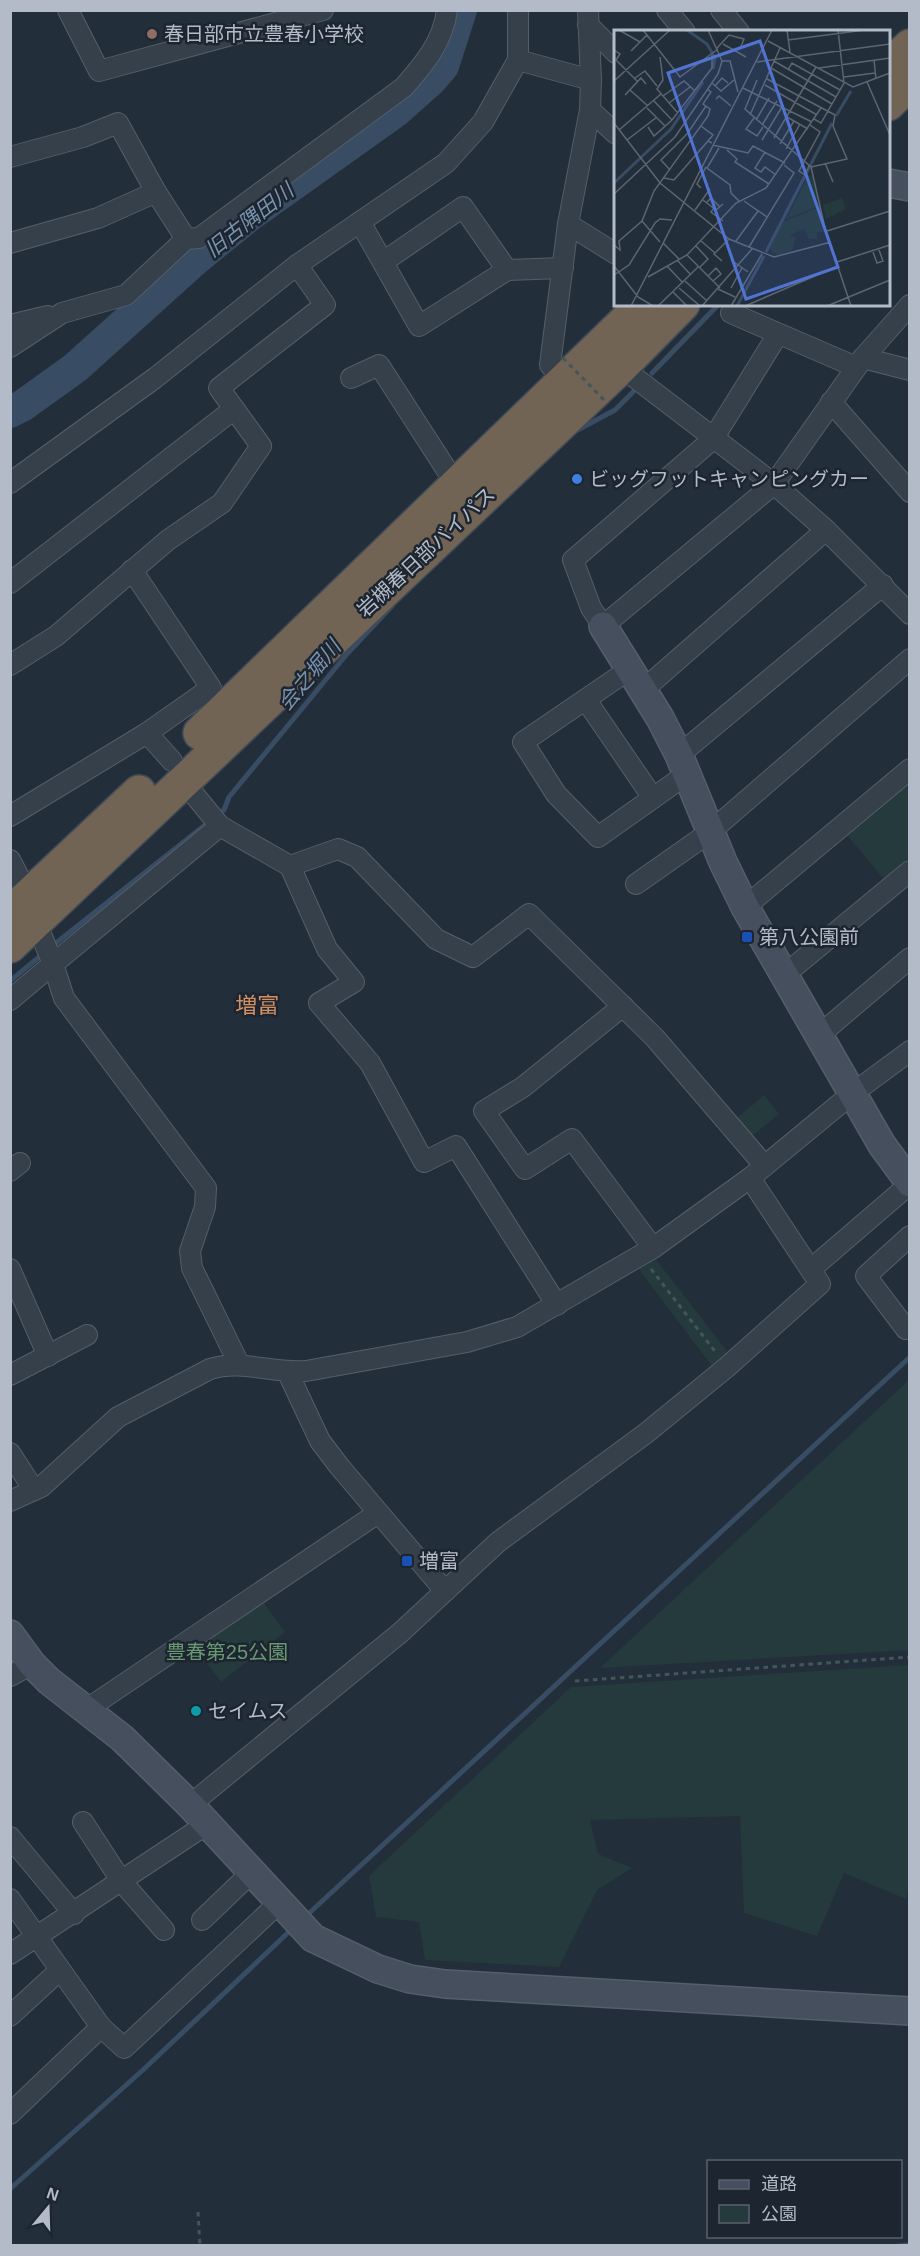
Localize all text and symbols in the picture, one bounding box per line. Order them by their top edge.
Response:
place label: 春日部市立豊春小学校 [164,23,364,45]
marker: 春日部市立豊春小学校 [145,27,159,41]
inset map [614,30,890,306]
water label: 旧古隅田川 [201,177,299,261]
place label: ビッグフットキャンピングカー [589,468,869,490]
marker: ビッグフットキャンピングカー [570,472,584,486]
street label: 岩槻春日部バイパス [353,483,499,621]
water label: 会之堀川 [273,634,346,715]
place label: 第八公園前 [759,926,859,948]
marker: 第八公園前 [740,930,754,944]
district label: 増富 [235,993,279,1018]
place label: 増富 [419,1550,459,1572]
marker: 増富 [400,1554,414,1568]
park label: 豊春第25公園 [166,1641,288,1663]
place label: セイムス [208,1700,288,1722]
marker: セイムス [189,1704,203,1718]
legend [707,2160,902,2238]
text: 道路 [761,2174,797,2194]
north arrow [18,2178,78,2238]
text: N [44,2184,61,2204]
text: 公園 [761,2204,797,2224]

